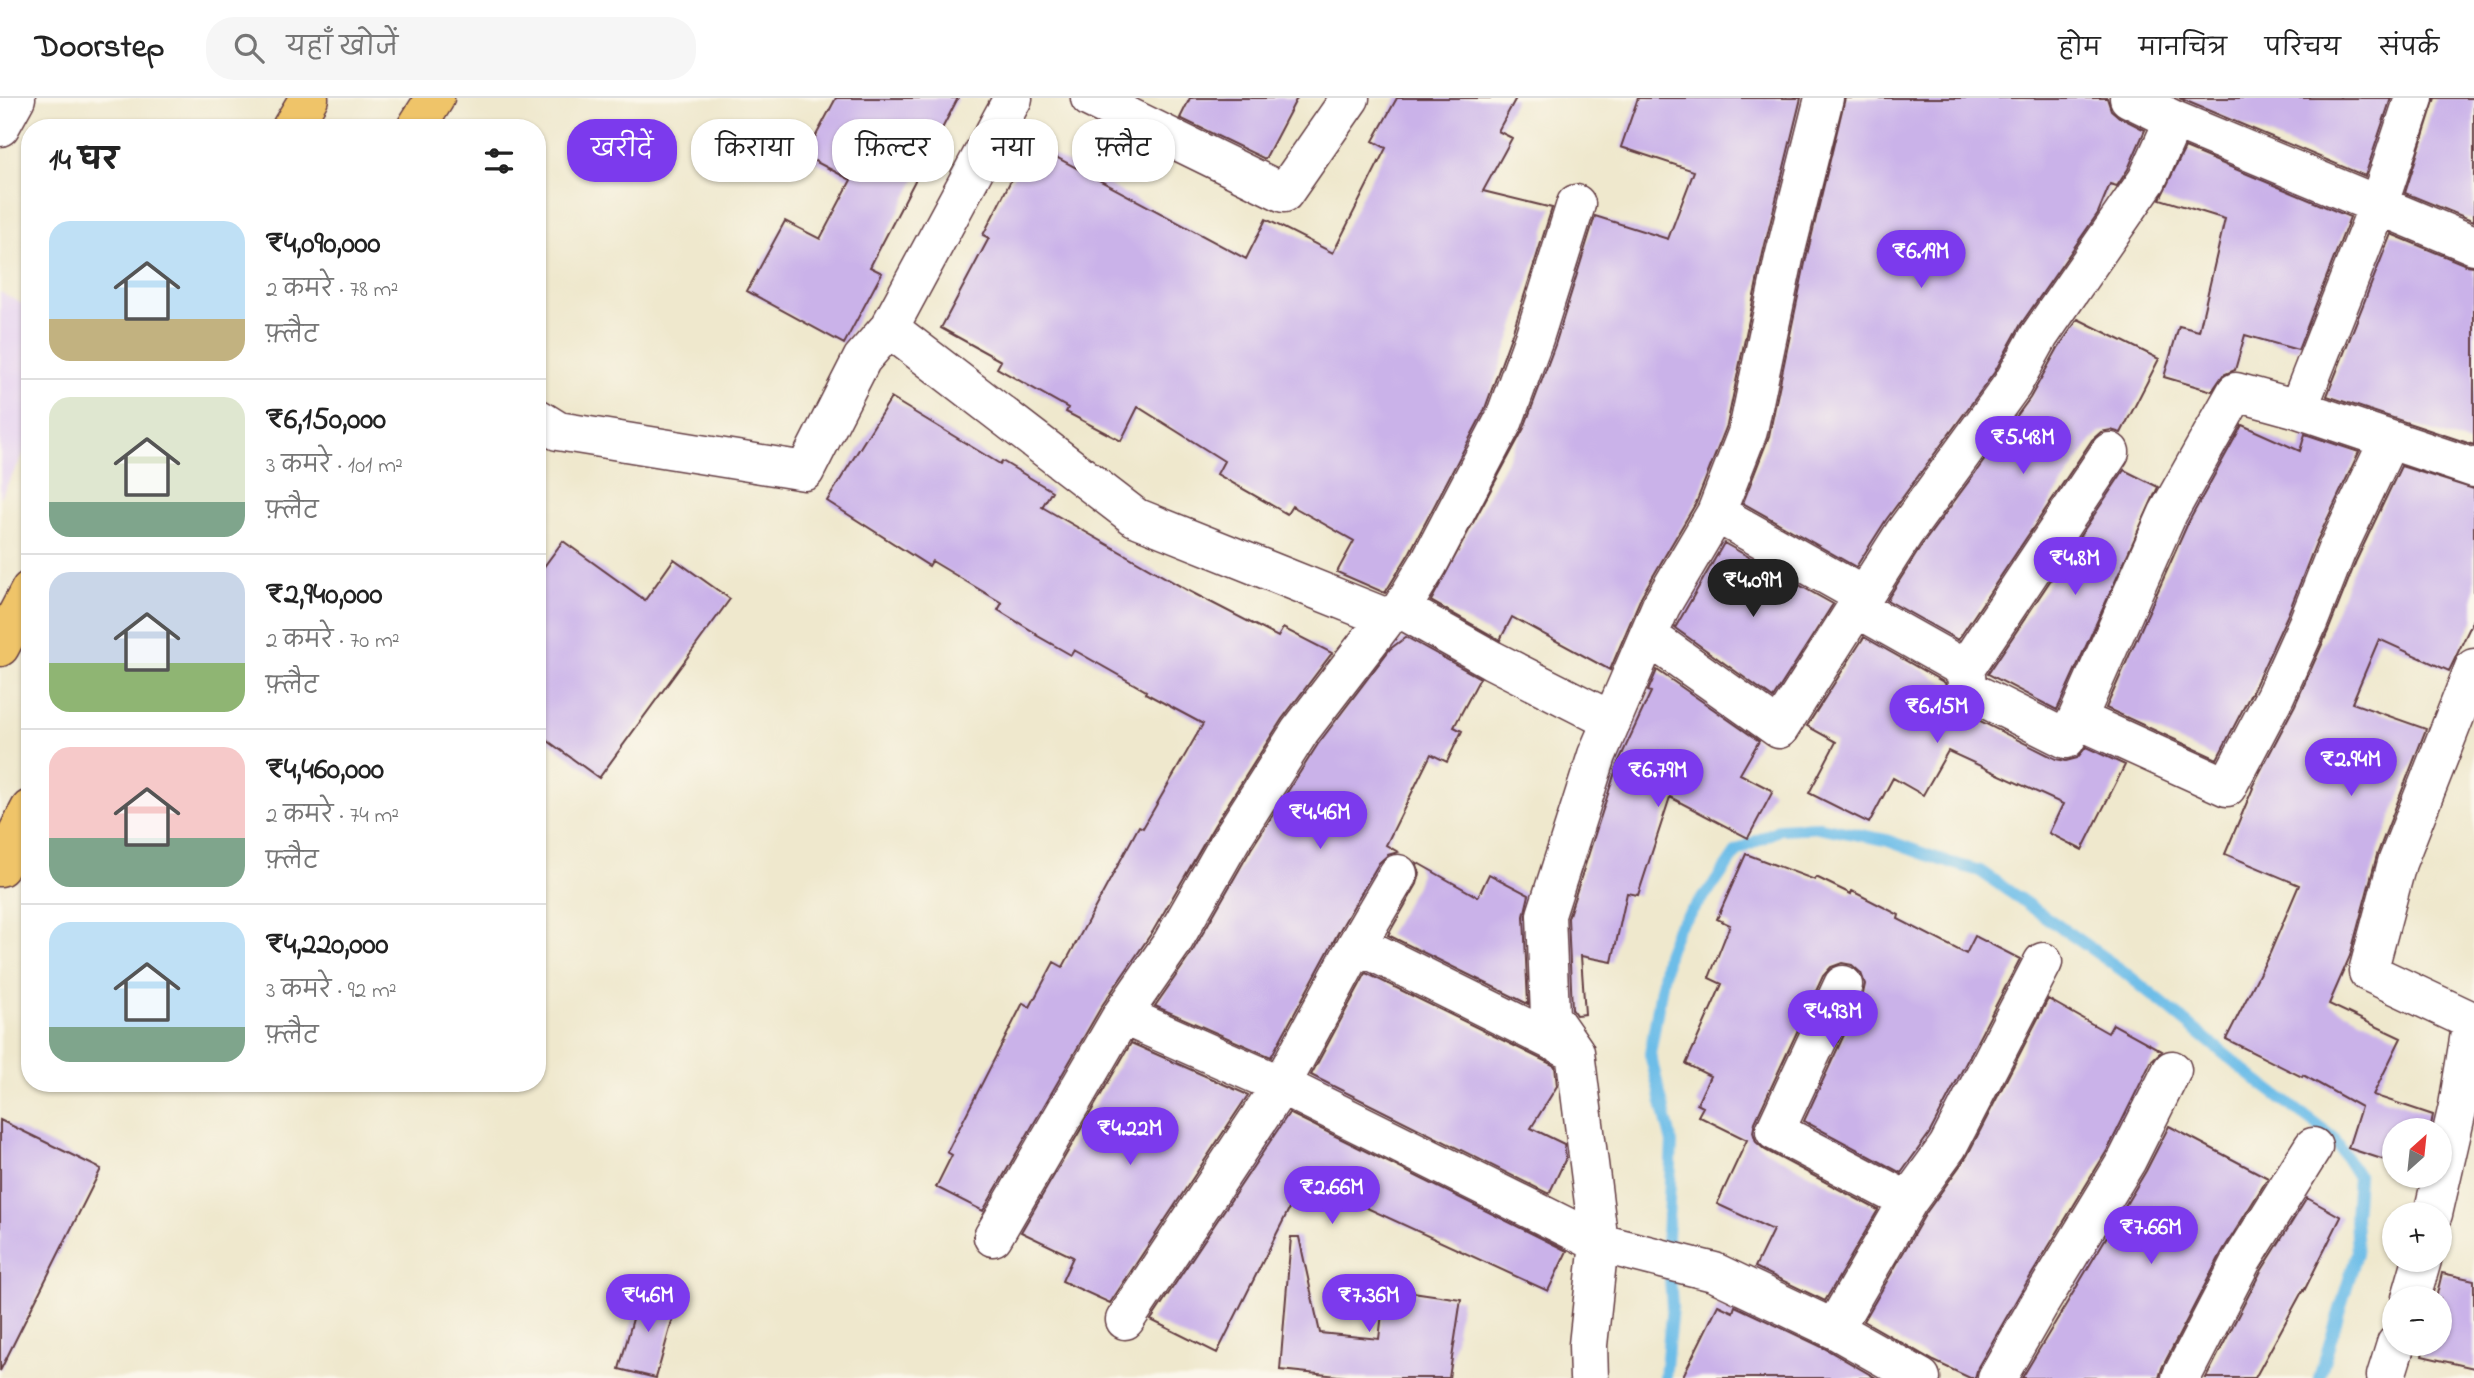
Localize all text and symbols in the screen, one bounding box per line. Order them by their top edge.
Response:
search box [206,17,696,80]
text: Doorstep [35,24,164,72]
icon: search [230,29,268,67]
text: यहाँ खोजें [286,30,398,68]
text: होम [2058,32,2101,67]
text: मानचित्र [2139,32,2227,67]
text: परिचय [2265,32,2341,67]
text: संपर्क [2379,32,2439,67]
chip: खरीदें [567,119,677,182]
chip: किराया [691,119,818,182]
chip: फ़िल्टर [832,119,954,182]
chip: नया [968,119,1058,182]
chip: फ़्लैट [1072,119,1175,182]
text: 14 घर [49,140,118,184]
icon: filters [480,142,518,180]
text: ₹4,090,000 [266,223,381,267]
pin: ₹6.19M [1864,230,1978,290]
text: ₹6.19M [1893,236,1949,269]
icon: home [105,249,189,333]
text: 2 कमरे · 78 m² [266,274,398,307]
text: फ़्लैट [266,320,318,353]
text: ₹6,150,000 [266,399,386,443]
pin: ₹5.48M [1966,416,2080,476]
text: ₹5.48M [1991,422,2055,455]
icon: home [105,425,189,509]
text: 3 कमरे · 101 m² [266,450,403,483]
text: फ़्लैट [266,496,318,529]
pin: ₹4.8M [2026,538,2124,597]
text: ₹4.8M [2050,543,2100,576]
pin: ₹4.09M [1696,560,1810,619]
text: ₹4.09M [1724,565,1782,598]
text: ₹2,940,000 [266,574,382,618]
icon: home [105,600,189,684]
text: 2 कमरे · 70 m² [266,625,400,658]
text: फ़्लैट [266,671,318,704]
pin: ₹6.15M [1880,686,1994,745]
text: ₹6.15M [1905,691,1969,724]
pin: ₹2.94M [2294,738,2408,798]
text: ₹2.94M [2321,744,2381,777]
text: ₹4,460,000 [266,749,384,793]
pin: ₹6.79M [1601,750,1715,809]
text: ₹6.79M [1629,755,1687,788]
icon: home [105,775,189,859]
pin: ₹4.46M [1263,792,1377,851]
text: ₹4.46M [1289,797,1351,830]
text: 2 कमरे · 74 m² [266,800,399,833]
text: फ़्लैट [266,846,318,879]
text: ₹4,220,000 [266,924,388,968]
icon: home [105,950,189,1034]
text: 3 कमरे · 92 m² [266,975,397,1008]
pin: ₹4.93M [1776,990,1890,1050]
text: ₹4.93M [1804,996,1862,1029]
text: फ़्लैट [266,1021,318,1054]
pin: ₹4.22M [1073,1108,1187,1167]
text: ₹4.22M [1098,1113,1162,1146]
north arrow [2382,1118,2452,1188]
map controls [2382,1118,2452,1356]
pin: ₹2.66M [1275,1166,1389,1226]
text: ₹2.66M [1300,1172,1364,1205]
button: + [2382,1202,2452,1272]
pin: ₹7.66M [2094,1206,2208,1266]
text: ₹7.66M [2120,1212,2182,1245]
pin: ₹4.6M [599,1274,697,1334]
pin: ₹7.36M [1312,1274,1426,1334]
text: ₹4.6M [622,1280,674,1313]
text: ₹7.36M [1338,1280,1400,1313]
button: − [2382,1286,2452,1356]

